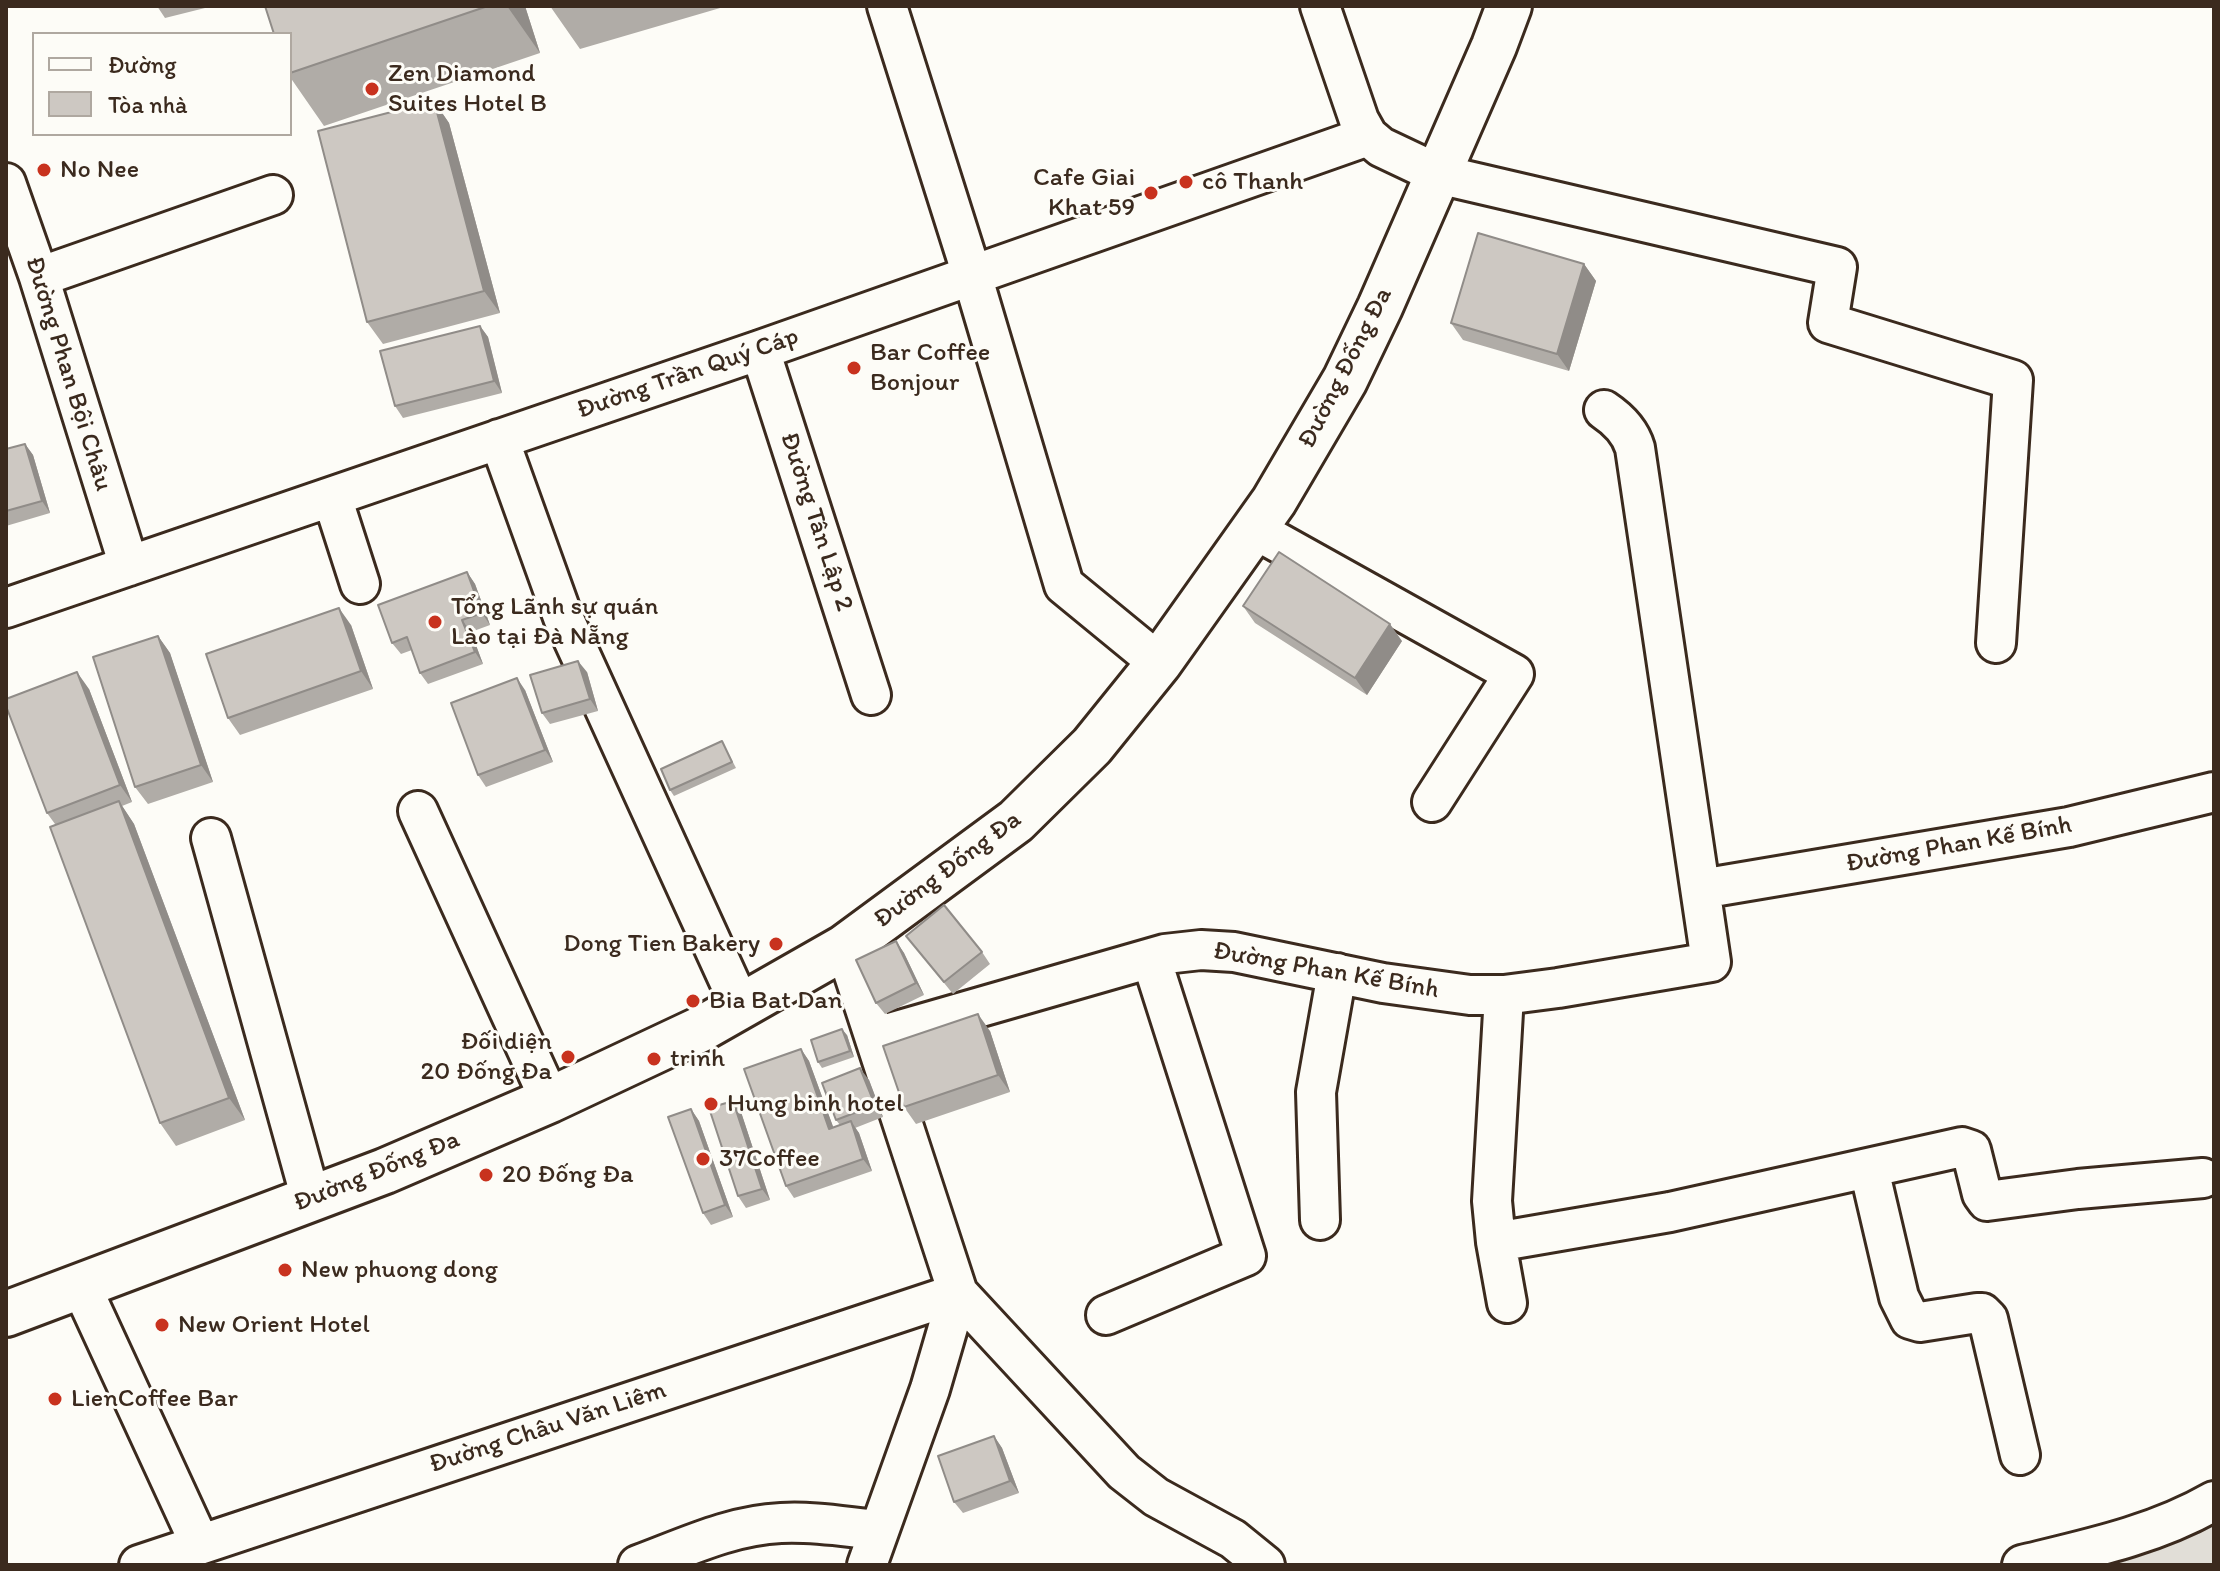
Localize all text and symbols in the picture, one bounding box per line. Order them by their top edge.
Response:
legend [32,32,292,136]
text: Đường [108,50,177,79]
place label: Zen Diamond Suites Hotel B [388,58,547,120]
marker: Zen Diamond Suites Hotel B [363,80,381,98]
text: Tòa nhà [108,90,188,119]
place label: No Nee [60,154,139,186]
marker: No Nee [35,161,53,179]
place label: Cafe Giai Khat 59 [1033,162,1135,224]
place label: cô Thanh [1202,166,1303,198]
marker: cô Thanh [1177,173,1195,191]
marker: Cafe Giai Khat 59 [1142,184,1160,202]
street label: Đường Phan Bội Châu [17,253,119,495]
street label: Đường Đống Đa [1292,282,1400,454]
street label: Đường Trần Quý Cáp [573,321,803,427]
place label: Bar Coffee Bonjour [870,337,990,398]
marker: Bar Coffee Bonjour [845,359,863,377]
street label: Đường Tân Lập 2 [772,429,860,615]
place label: Tổng Lãnh sự quán Lào tại Đà Nẵng [451,591,658,652]
marker: Tổng Lãnh sự quán Lào tại Đà Nẵng [426,613,444,631]
street label: Đường Đống Đa [868,805,1028,935]
street label: Đường Phan Kế Bính [1844,810,2074,880]
place label: Dong Tien Bakery [563,928,760,960]
marker: Dong Tien Bakery [767,935,785,953]
street label: Đường Phan Kế Bính [1211,936,1441,1006]
place label: Bia Bat Dan [709,985,842,1017]
marker: Bia Bat Dan [684,992,702,1010]
place label: Đối diện 20 Đống Đa [420,1026,552,1088]
place label: trinh [670,1043,725,1075]
marker: Đối diện 20 Đống Đa [559,1048,577,1066]
marker: trinh [645,1050,663,1068]
place label: Hung binh hotel [727,1088,904,1120]
marker: Hung binh hotel [702,1095,720,1113]
street label: Đường Đống Đa [290,1125,464,1219]
place label: 37Coffee [719,1143,820,1175]
marker: 37Coffee [694,1150,712,1168]
place label: 20 Đống Đa [502,1159,634,1191]
marker: 20 Đống Đa [477,1166,495,1184]
place label: New phuong dong [301,1254,498,1286]
marker: New phuong dong [276,1261,294,1279]
place label: New Orient Hotel [178,1309,370,1341]
marker: New Orient Hotel [153,1316,171,1334]
street label: Đường Châu Văn Liêm [426,1375,670,1481]
place label: LienCoffee Bar [71,1383,238,1415]
marker: LienCoffee Bar [46,1390,64,1408]

